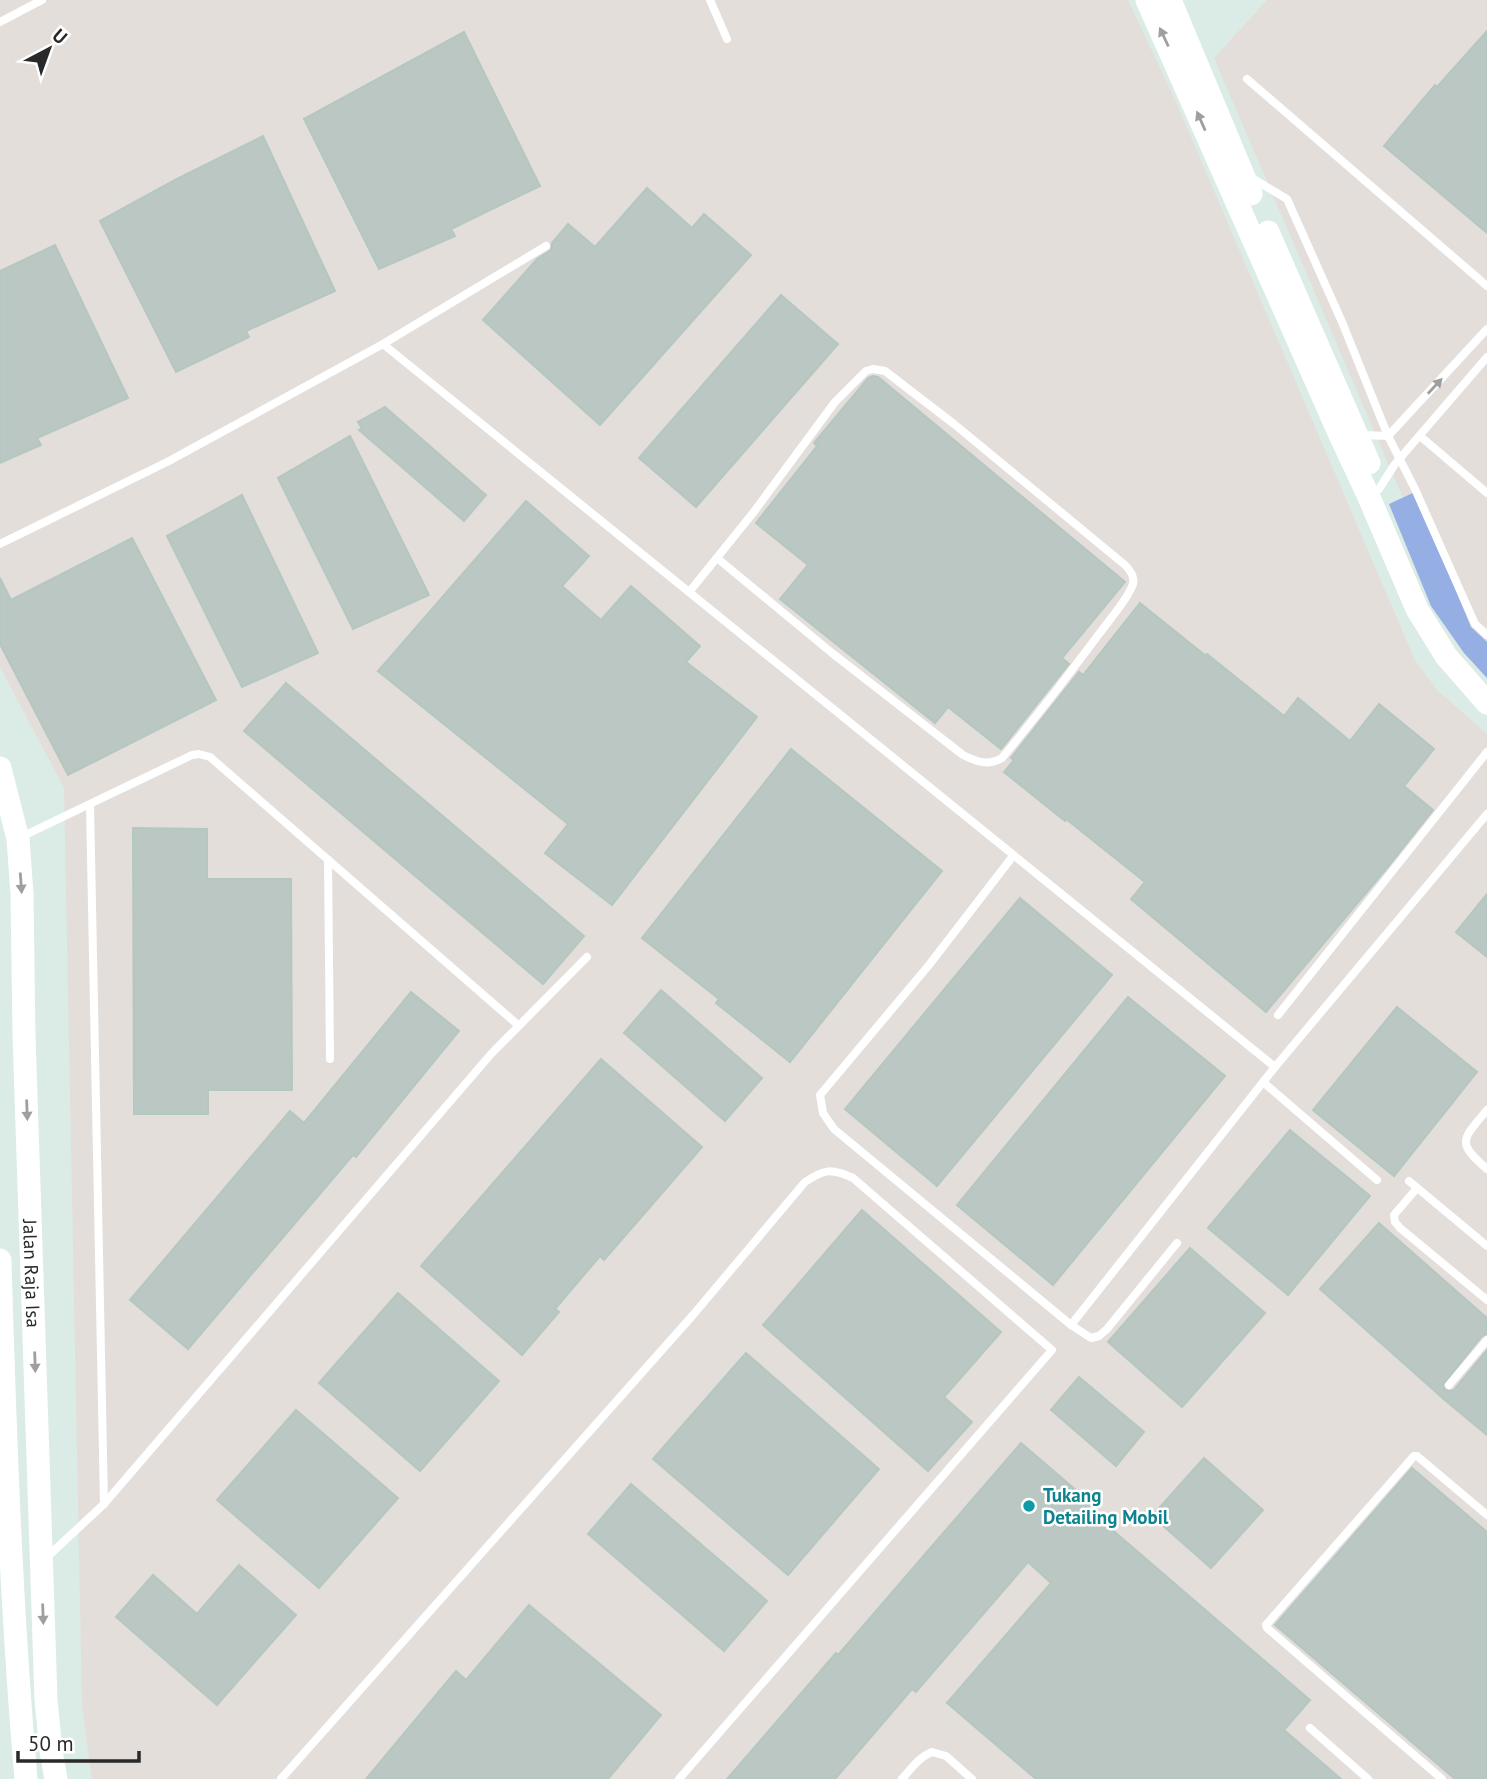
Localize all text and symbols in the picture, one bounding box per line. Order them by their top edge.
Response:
north arrow [14,14,84,84]
text: U [48,23,73,49]
one-way arrow [1158,27,1170,47]
one-way arrow [1195,110,1206,131]
one-way arrow [1427,377,1443,395]
one-way arrow [16,872,27,894]
one-way arrow [21,1100,32,1122]
street label: Jalan Raja Isa [18,1218,46,1328]
one-way arrow [29,1351,40,1373]
place label: Tukang Detailing Mobil [1043,1483,1169,1529]
marker: Tukang Detailing Mobil [1021,1498,1037,1514]
one-way arrow [38,1603,49,1625]
scale bar [18,1720,138,1764]
text: 50 m [28,1730,74,1757]

